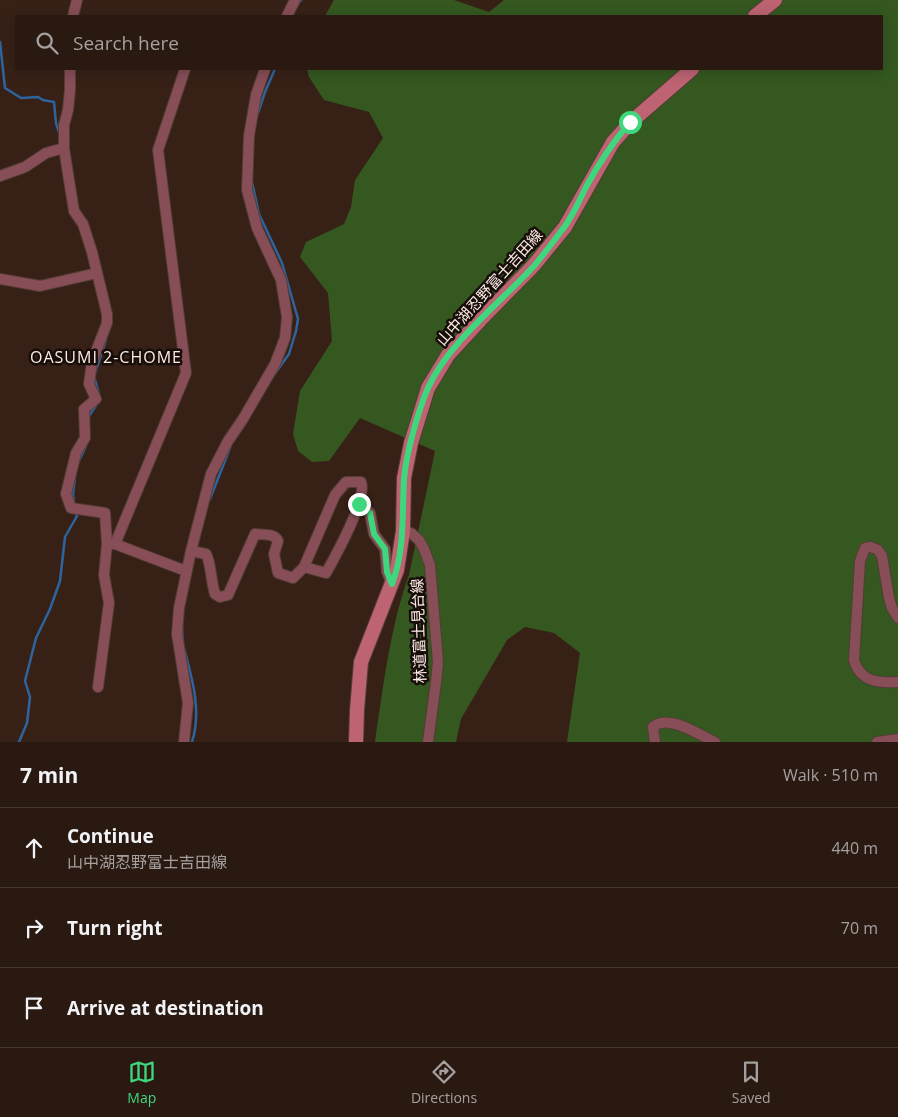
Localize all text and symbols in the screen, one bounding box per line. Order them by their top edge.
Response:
search box [15,15,883,70]
icon: search [33,29,61,57]
text: Search here [73,30,179,56]
route start [619,111,642,134]
street label: 山中湖忍野富士吉田線 [431,225,547,349]
district label: OASUMI 2-CHOME [30,346,182,368]
route end [348,493,371,516]
street label: 林道富士見台線 [406,578,430,684]
text: 7 min [20,761,78,789]
text: Walk · 510 m [783,764,878,786]
text: Continue [67,823,154,849]
icon: ahead [20,834,48,862]
text: 440 m [832,837,878,859]
text: 山中湖忍野富士吉田線 [67,851,227,873]
icon: right [20,914,48,942]
text: Turn right [67,915,162,941]
text: 70 m [841,917,878,939]
icon: arrive [20,994,48,1022]
text: Arrive at destination [67,995,264,1021]
tab: Map [127,1058,156,1107]
tab: Directions [411,1058,477,1107]
tab: Saved [732,1058,771,1107]

